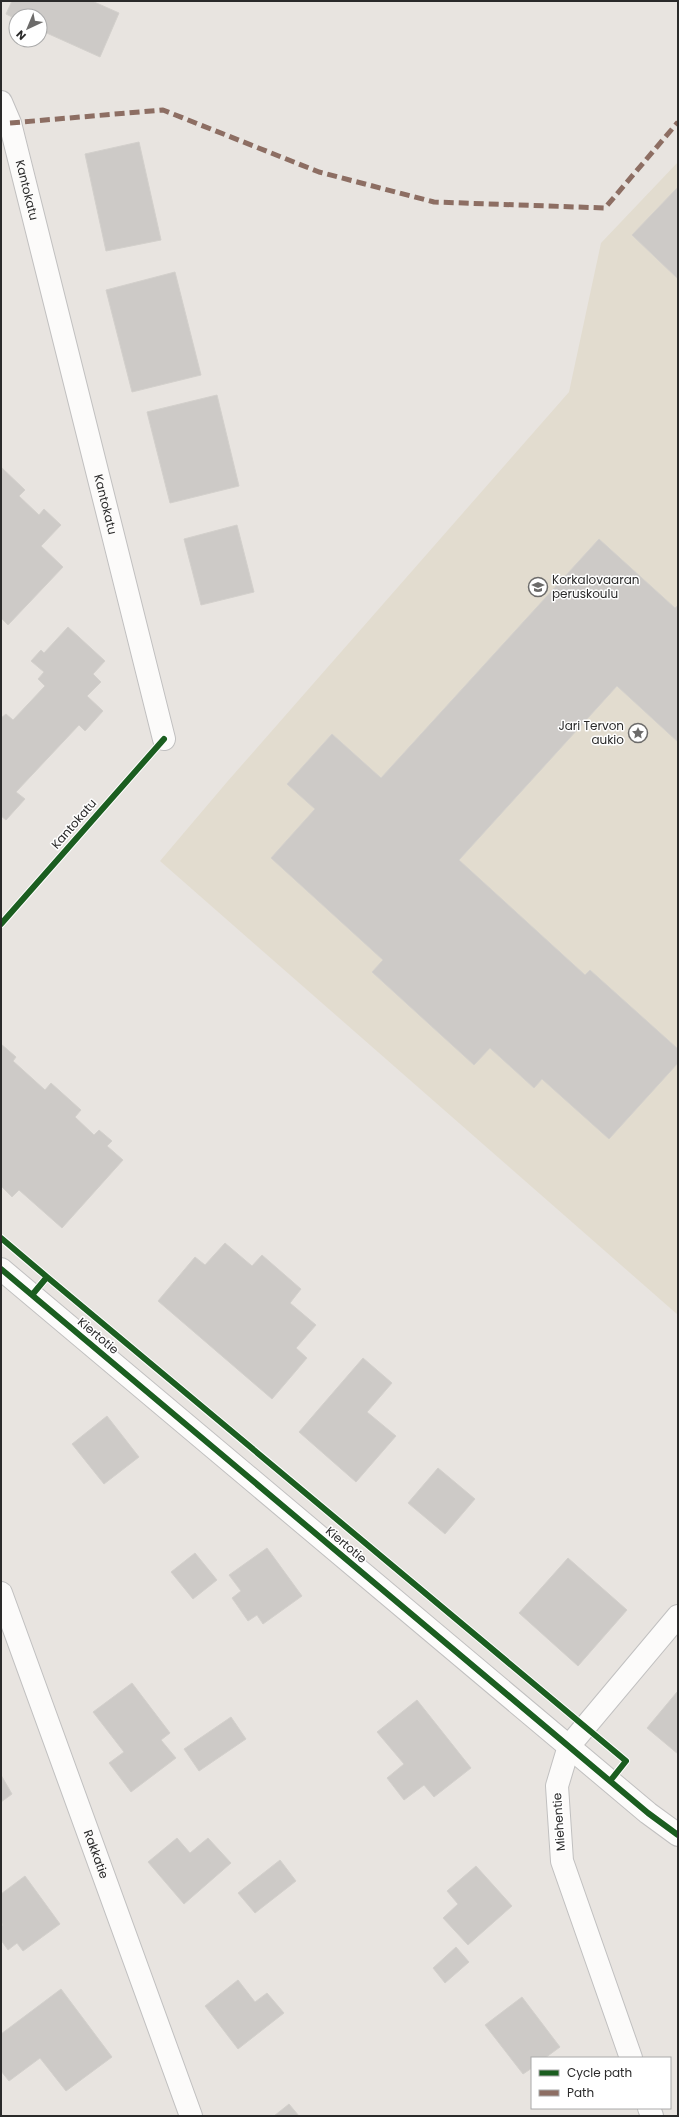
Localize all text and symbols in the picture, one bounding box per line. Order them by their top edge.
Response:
north arrow [8,8,48,48]
text: N [13,27,30,44]
street label: Kantokatu [12,158,43,222]
street label: Kantokatu [90,472,122,536]
place label: Korkalovaaran peruskoulu [552,571,640,602]
school or university icon: Korkalovaaran peruskoulu [527,576,549,598]
place label: Jari Tervon aukio [558,717,624,748]
place icon: Jari Tervon aukio [627,722,649,744]
street label: Kantokatu [47,795,100,852]
street label: Kiertotie [74,1313,123,1358]
street label: Kiertotie [322,1522,371,1567]
street label: Miehentie [548,1792,569,1852]
street label: Rakkatie [80,1827,113,1881]
legend [531,2057,671,2109]
text: Cycle path [567,2064,632,2081]
text: Path [567,2084,594,2101]

